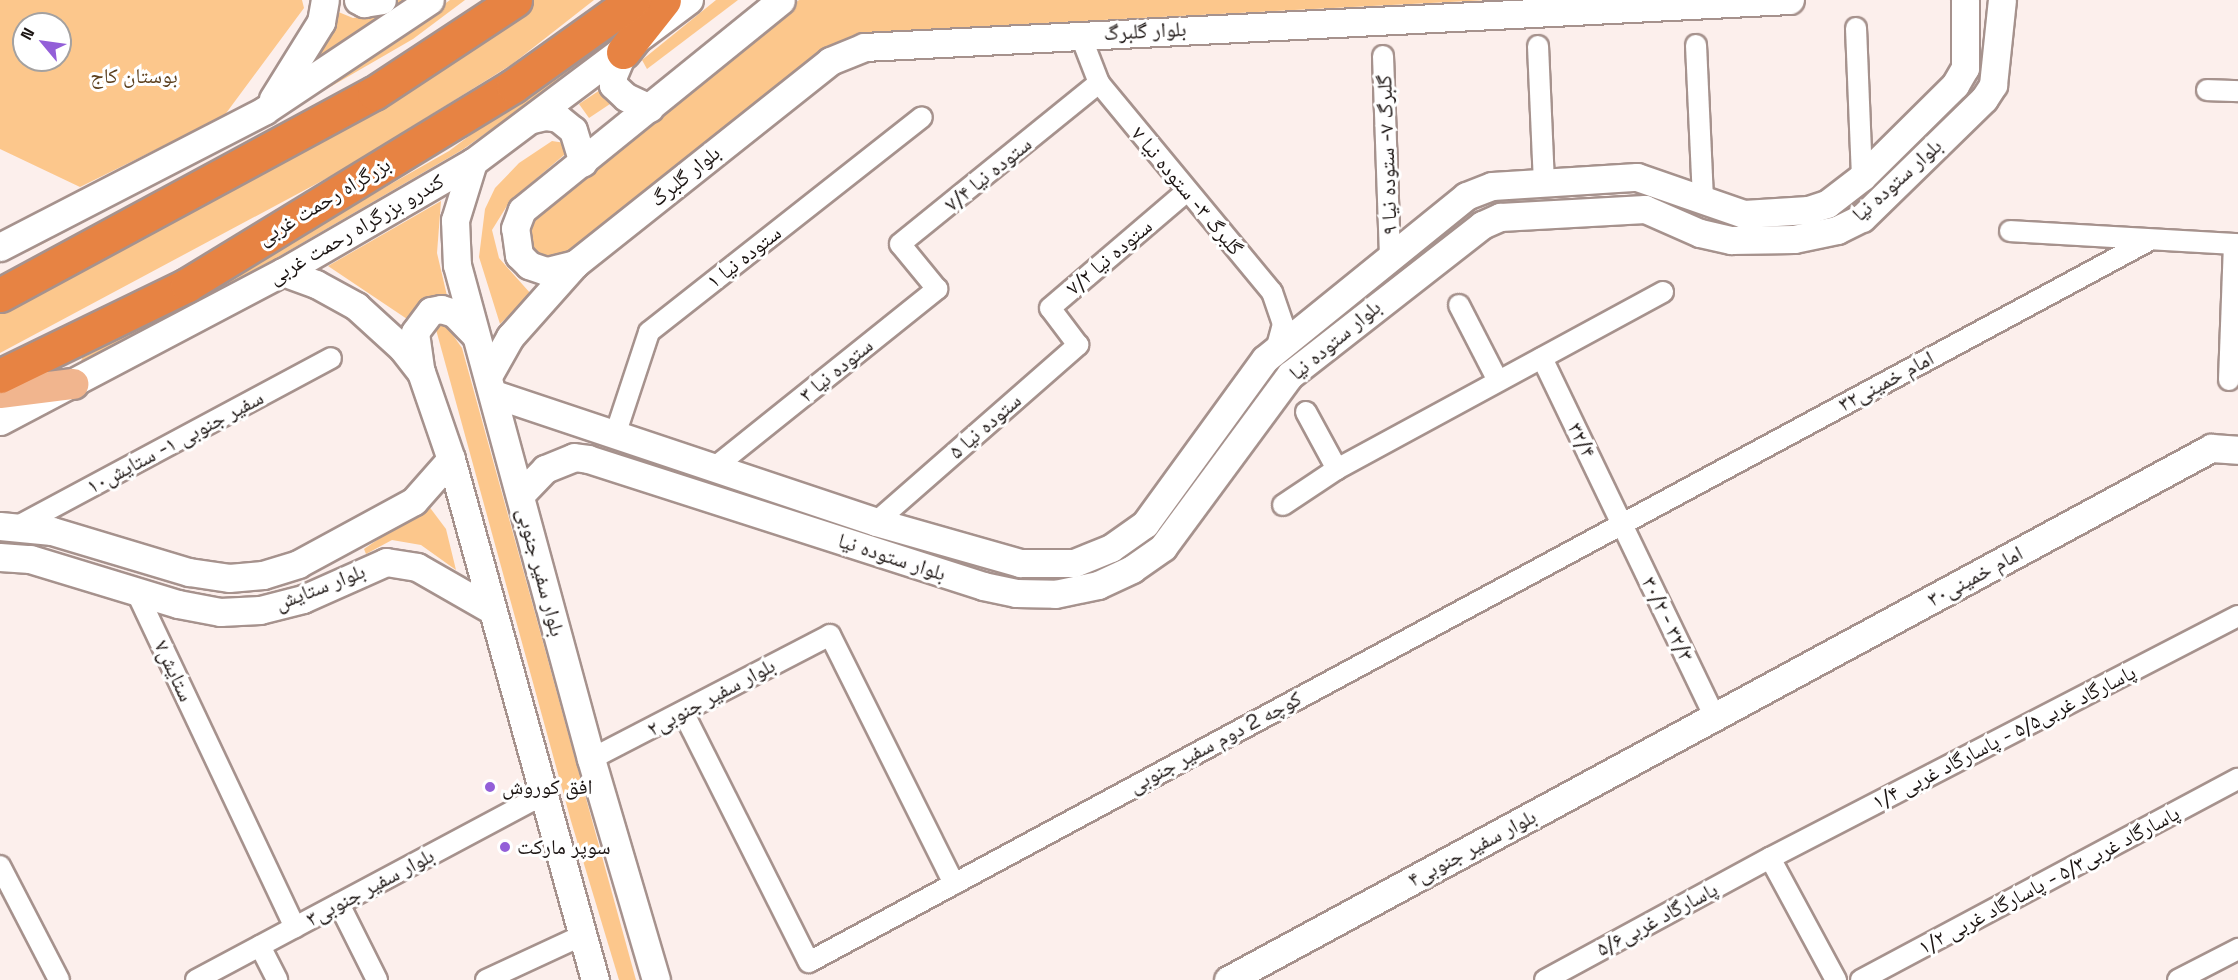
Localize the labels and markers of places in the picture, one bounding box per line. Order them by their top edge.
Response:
place label: افق کوروش [502,774,592,800]
marker: افق کوروش [483,780,497,794]
place label: سوپر مارکت [517,834,611,860]
marker: سوپر مارکت [498,840,512,854]

